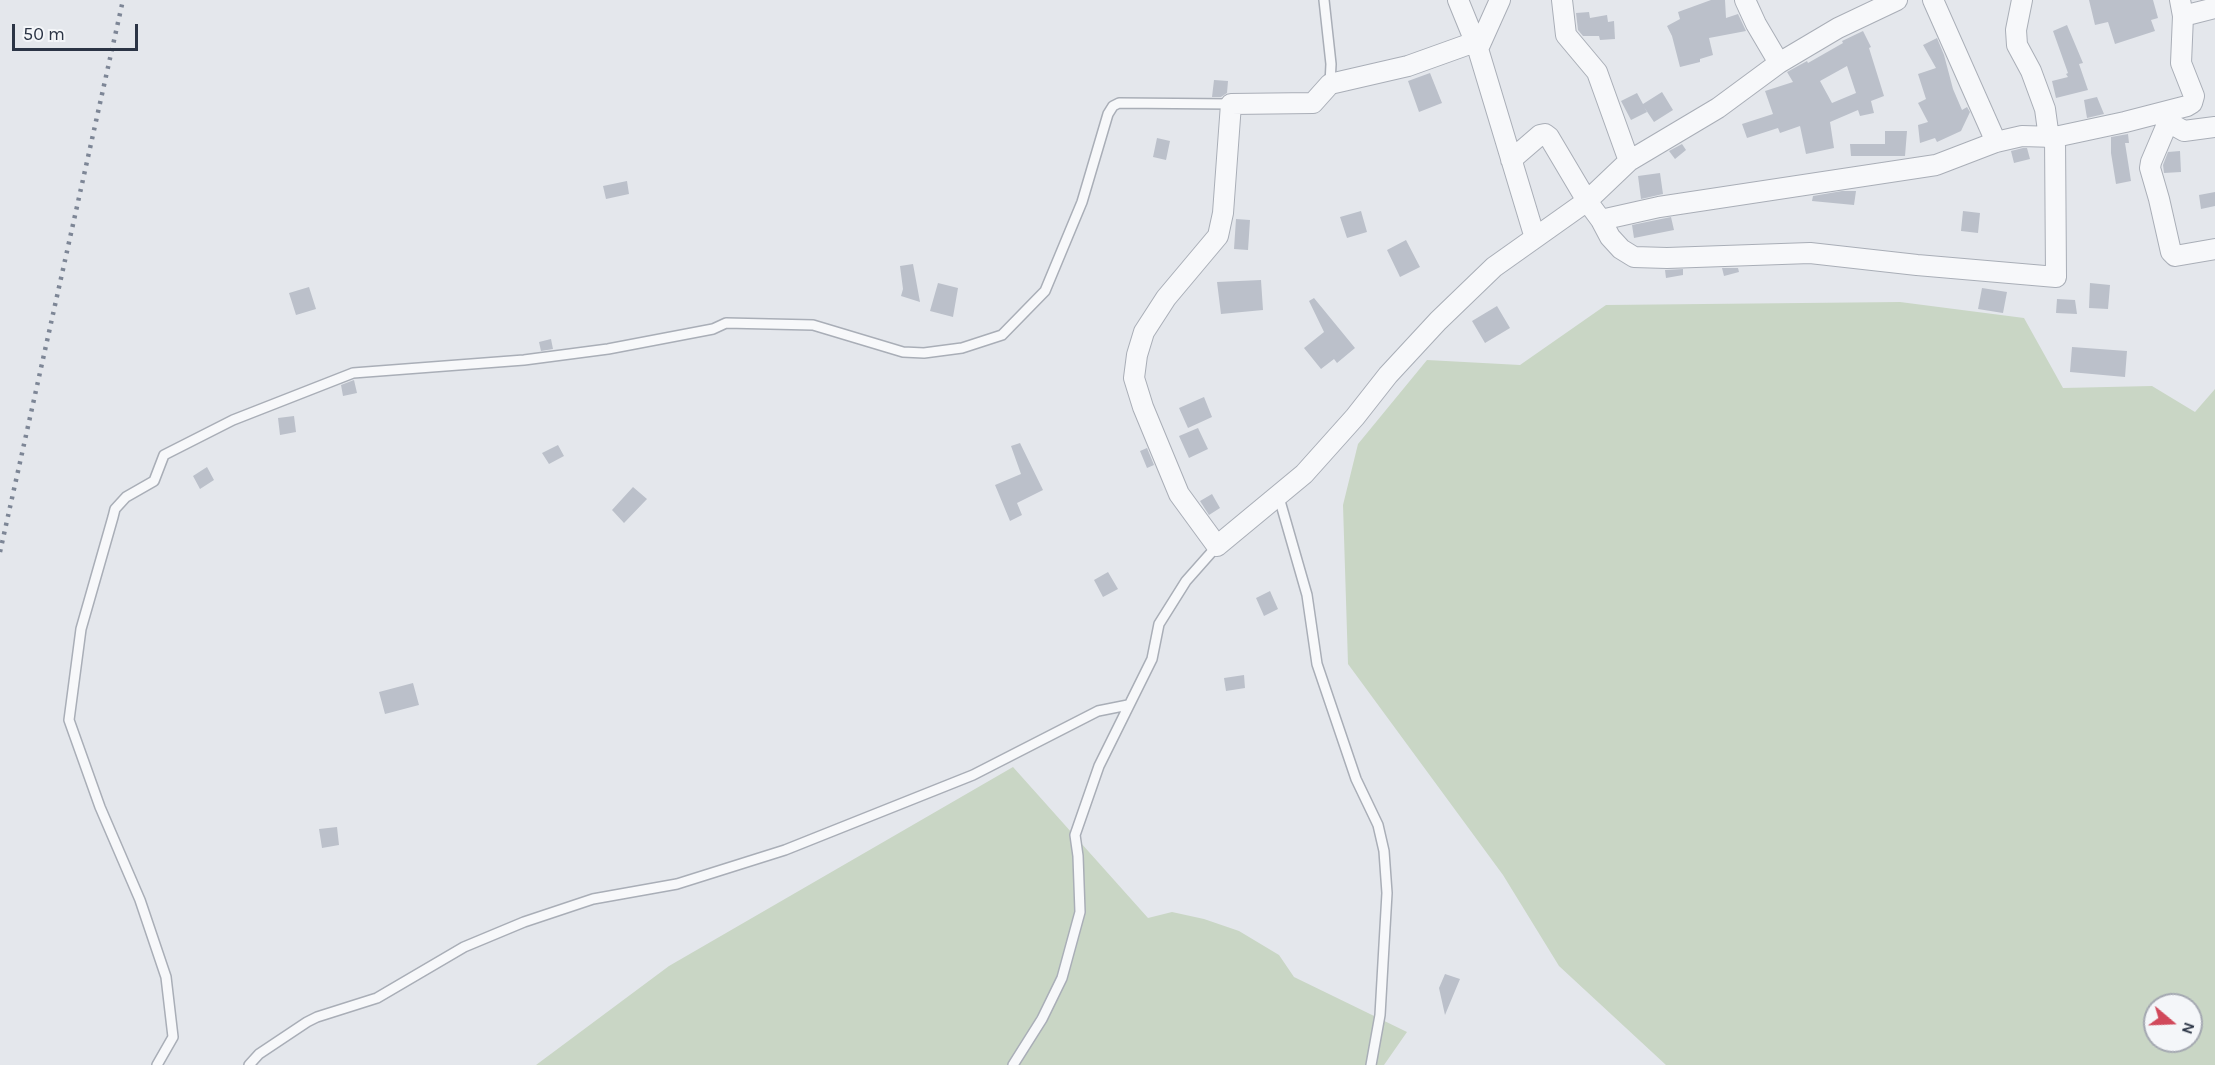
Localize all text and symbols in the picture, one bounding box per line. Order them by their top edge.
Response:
scale bar [15,12,141,50]
text: 50 m [23,23,65,45]
north arrow [2143,993,2203,1053]
text: N [2178,1020,2199,1037]

